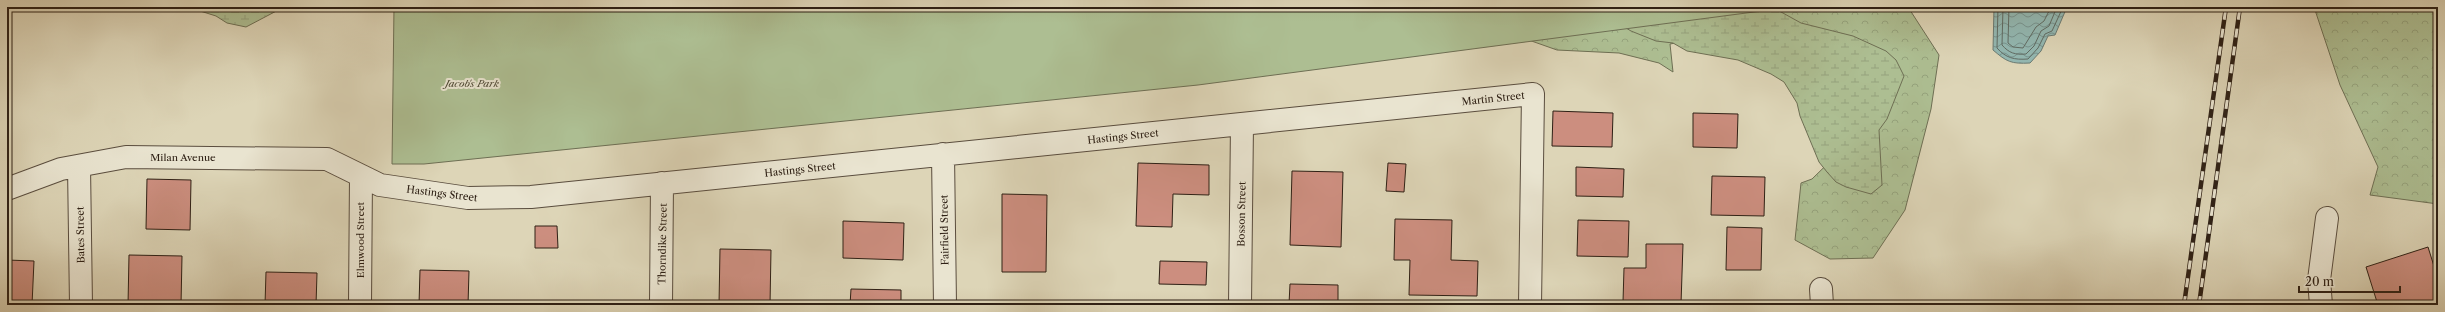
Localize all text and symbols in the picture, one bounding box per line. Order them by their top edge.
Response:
park label: Jacob's Park [442,77,500,90]
street label: Martin Street [1461,89,1526,108]
street label: Hastings Street [1087,126,1160,147]
street label: Milan Avenue [150,151,216,164]
street label: Hastings Street [764,159,837,180]
street label: Bosson Street [1234,181,1249,247]
street label: Hastings Street [406,183,479,204]
street label: Fairfield Street [937,194,952,265]
street label: Elmwood Street [354,201,367,278]
street label: Thorndike Street [655,203,670,285]
street label: Bates Street [73,206,87,263]
scale bar [2299,268,2400,294]
text: 20 m [2305,274,2334,289]

